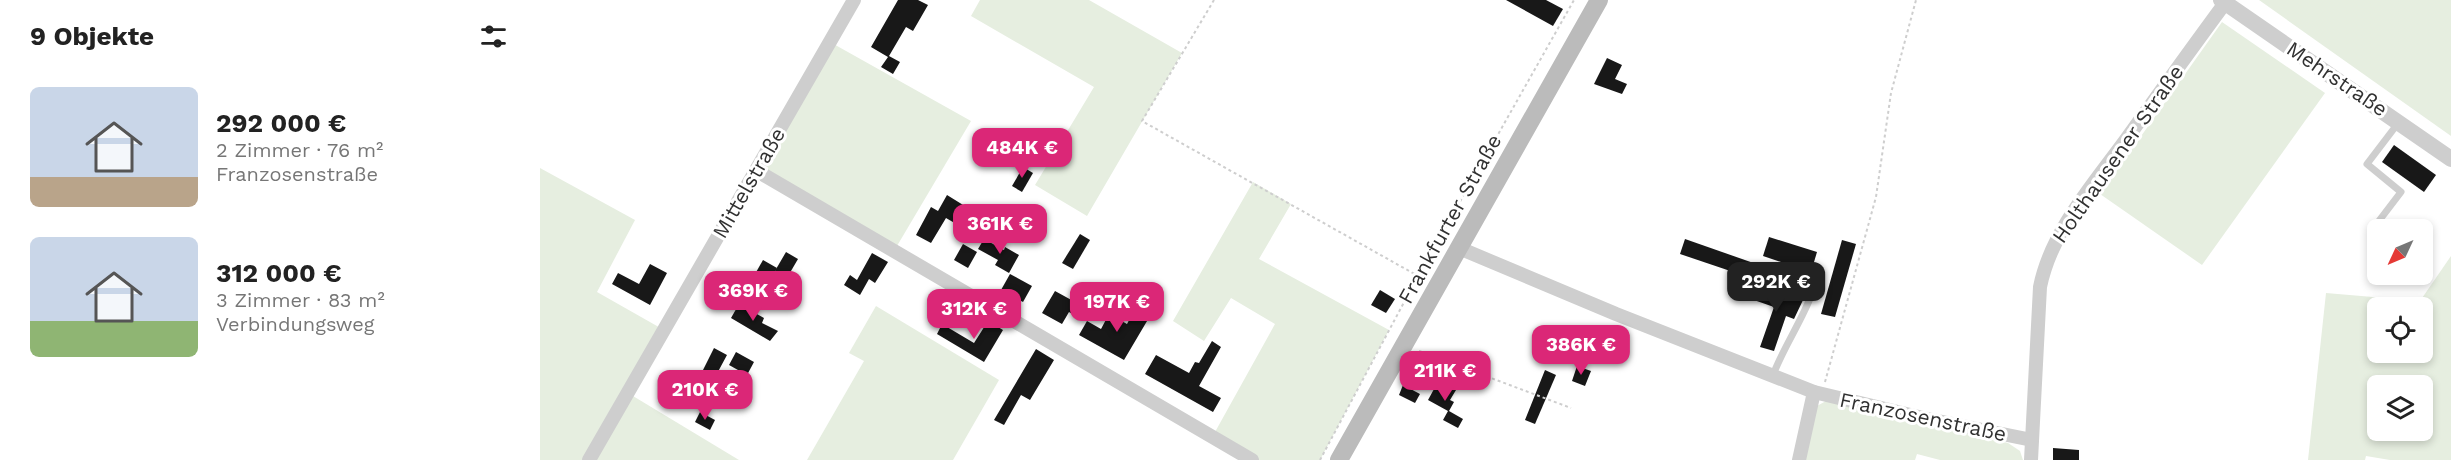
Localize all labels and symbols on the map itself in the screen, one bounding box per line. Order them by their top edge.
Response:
street label: Mehrstraße [2282,36,2392,121]
street label: Holthausener Straße [2047,60,2188,248]
street label: Mittelstraße [707,123,790,242]
pin: 484K € [973,128,1071,179]
street label: Frankfurter Straße [1393,130,1507,308]
pin: 361K € [951,204,1049,255]
north arrow [2367,219,2433,285]
pin: 292K € [1727,262,1825,313]
pin: 369K € [704,271,802,322]
pin: 197K € [1068,282,1166,333]
pin: 312K € [925,289,1023,340]
pin: 386K € [1532,325,1630,376]
pin: 211K € [1396,351,1494,402]
pin: 210K € [656,370,754,421]
street label: Franzosenstraße [1837,387,2009,446]

